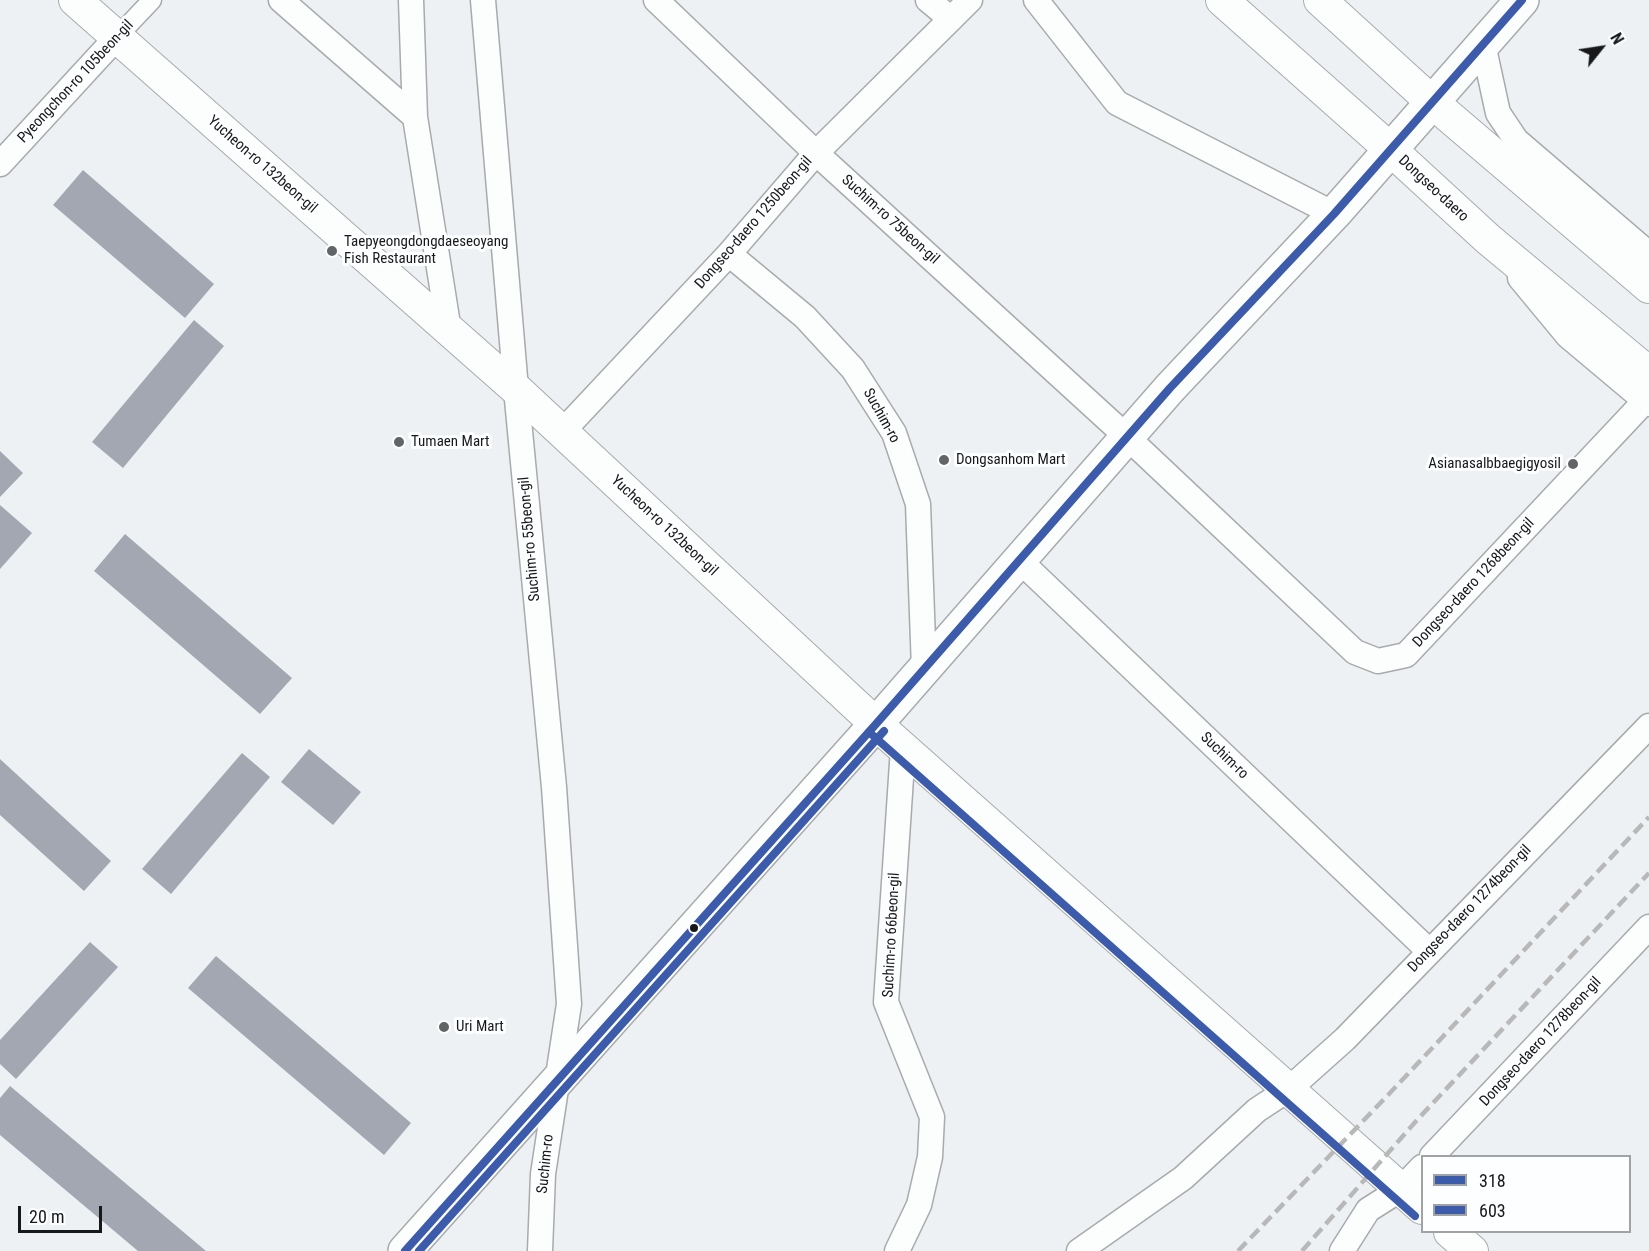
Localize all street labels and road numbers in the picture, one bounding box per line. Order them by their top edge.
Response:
street label: Pyeongchon-ro 105beon-gil [14,17,138,147]
street label: Yucheon-ro 132beon-gil [203,112,321,218]
street label: Dongseo-daero [1394,152,1472,226]
street label: Dongseo-daero 1250beon-gil [692,153,816,293]
street label: Suchim-ro 75beon-gil [837,171,943,269]
street label: Suchim-ro [859,386,903,446]
street label: Yucheon-ro 132beon-gil [607,472,721,580]
street label: Suchim-ro 55beon-gil [516,476,544,602]
street label: Dongseo-daero 1268beon-gil [1410,515,1538,651]
street label: Suchim-ro [1196,729,1252,783]
street label: Dongseo-daero 1274beon-gil [1405,842,1535,976]
street label: Suchim-ro 66beon-gil [880,872,904,998]
street label: Dongseo-daero 1278beon-gil [1477,974,1605,1110]
street label: Suchim-ro [534,1133,558,1195]

